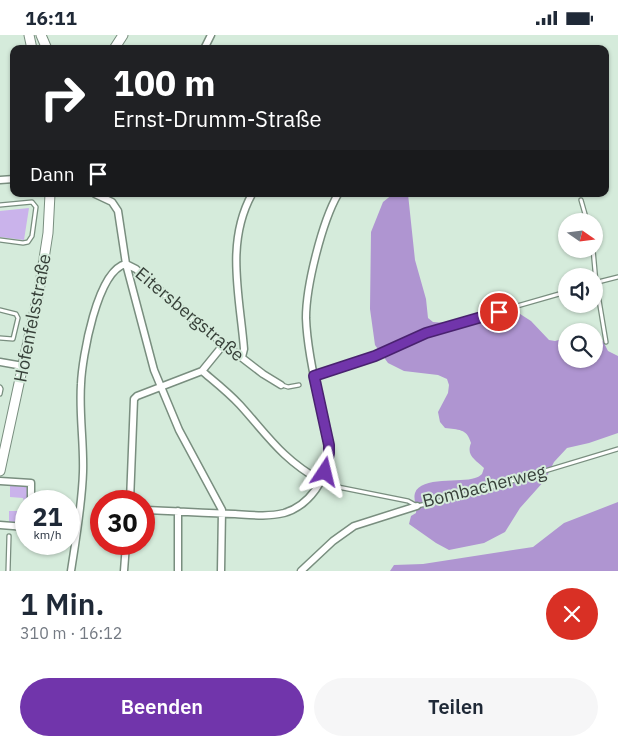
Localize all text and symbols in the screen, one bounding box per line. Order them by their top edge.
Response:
text: 16:11 [25,6,77,30]
text: 100 m [113,60,216,106]
icon: right [30,65,95,130]
text: Ernst-Drumm-Straße [113,104,322,133]
icon: arrive [84,160,112,188]
text: Dann [30,162,74,186]
north arrow [558,213,602,257]
map controls [558,213,603,368]
street label: Hofenfelsstraße [8,252,56,384]
street label: Eitersbergstraße [131,262,249,366]
button: sound [558,268,603,313]
pin [478,291,520,333]
icon: arrive [485,298,513,326]
button: search [558,323,603,368]
position arrow [298,445,350,497]
street label: Bombacherweg [420,459,549,512]
speed limit sign: 30 [90,490,155,555]
text: 21 [32,500,63,533]
text: km/h [33,527,62,542]
text: 1 Min. [20,584,104,623]
button: close [546,588,598,640]
text: 310 m · 16:12 [20,623,122,643]
button: Beenden [20,678,304,736]
button: Teilen [314,678,598,736]

